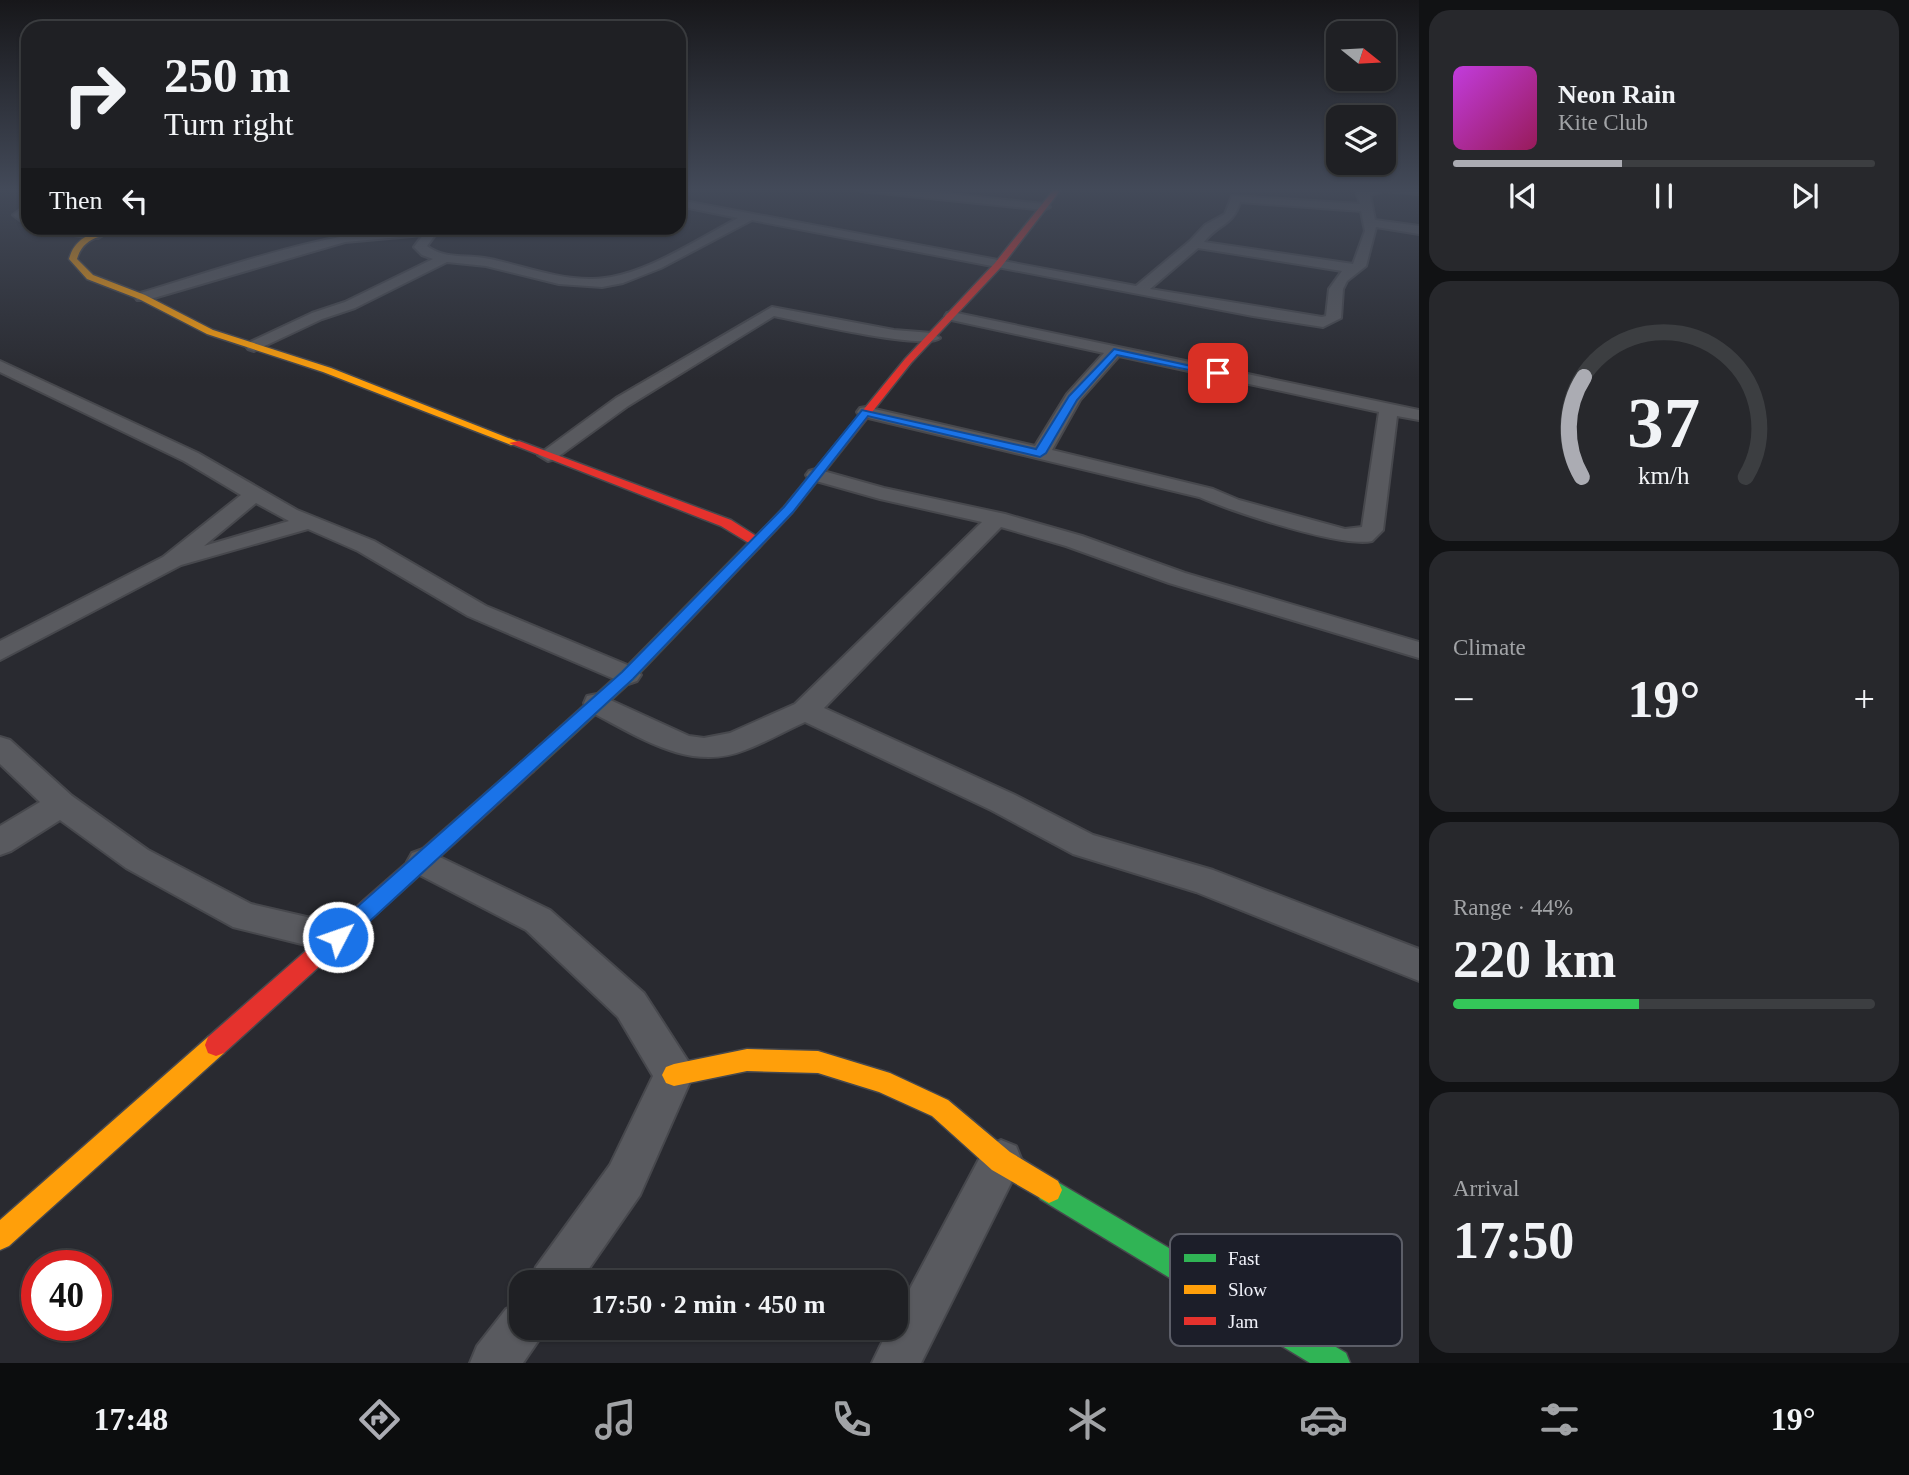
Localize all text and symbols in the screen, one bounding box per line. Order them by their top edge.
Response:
north arrow [1326,21,1396,91]
map controls [1326,21,1396,175]
text: 250 m [164,48,291,103]
icon: right [49,49,140,140]
text: Neon Rain [1558,80,1676,109]
button: layers [1326,105,1396,175]
text: Turn right [164,106,294,142]
text: Kite Club [1558,110,1648,135]
icon: previous [1504,177,1542,215]
icon: pause [1645,177,1683,215]
icon: next [1786,177,1824,215]
icon: left [116,182,154,220]
text: Then [49,186,102,215]
pin [1188,343,1248,403]
icon: arrive [1199,354,1237,392]
text: 37 [1628,382,1700,463]
text: km/h [1638,462,1690,489]
text: Climate [1453,635,1526,660]
text: 19° [1628,671,1700,728]
text: − [1453,678,1474,720]
text: + [1854,678,1875,720]
text: Range · 44% [1453,895,1573,920]
position arrow [301,900,375,974]
text: 220 km [1453,931,1616,988]
text: Arrival [1453,1176,1519,1201]
text: 17:50 [1453,1212,1574,1269]
legend [1170,1234,1402,1346]
text: Fast [1228,1248,1260,1269]
speed limit sign: 40 [21,1250,112,1341]
text: Slow [1228,1279,1267,1300]
text: 17:50 · 2 min · 450 m [592,1290,826,1319]
text: Jam [1228,1311,1259,1332]
icon: directions [355,1395,404,1444]
icon: music [591,1395,640,1444]
icon: phone [827,1395,876,1444]
icon: climate [1063,1395,1112,1444]
icon: car [1299,1395,1348,1444]
icon: filters [1535,1395,1584,1444]
text: 17:48 [93,1401,168,1437]
text: 19° [1771,1401,1815,1437]

